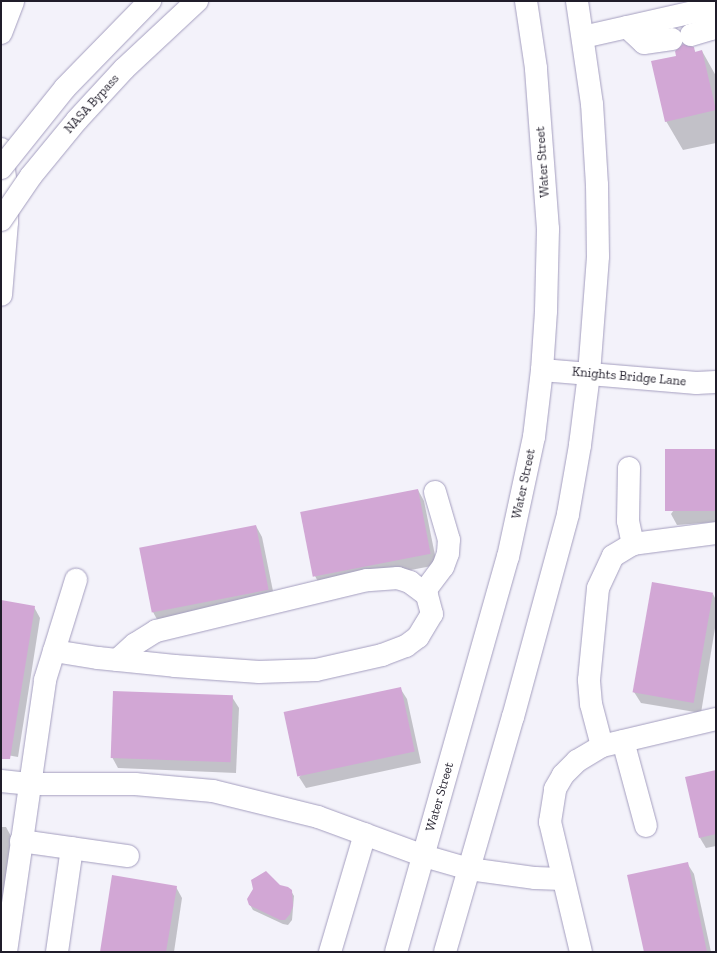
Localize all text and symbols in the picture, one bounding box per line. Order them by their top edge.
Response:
street label: NASA Bypass [61,71,123,137]
street label: Water Street [533,126,553,198]
street label: Knights Bridge Lane [571,364,687,390]
street label: Water Street [509,447,539,521]
street label: Water Street [423,761,457,833]

